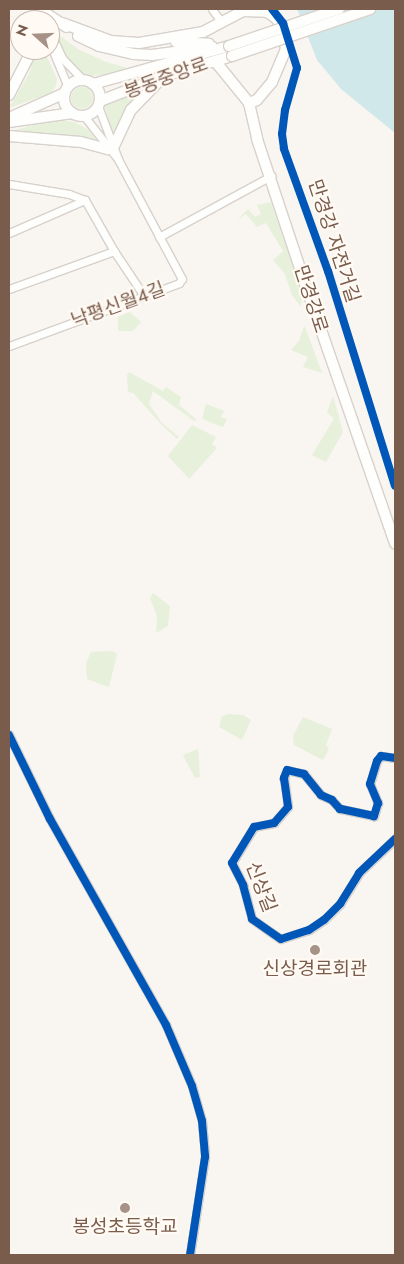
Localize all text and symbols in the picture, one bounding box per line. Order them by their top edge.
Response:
north arrow [10,10,60,60]
text: N [11,22,33,39]
street label: 봉동중앙로 [121,52,211,104]
street label: 만경강 자전거길 [303,177,365,305]
street label: 만경강로 [289,262,333,336]
street label: 낙평신월4길 [68,277,168,333]
street label: 신상길 [241,858,281,916]
marker: 신상경로회관 [309,944,321,956]
place label: 신상경로회관 [263,958,367,980]
marker: 봉성초등학교 [119,1202,131,1214]
place label: 봉성초등학교 [73,1216,177,1238]

